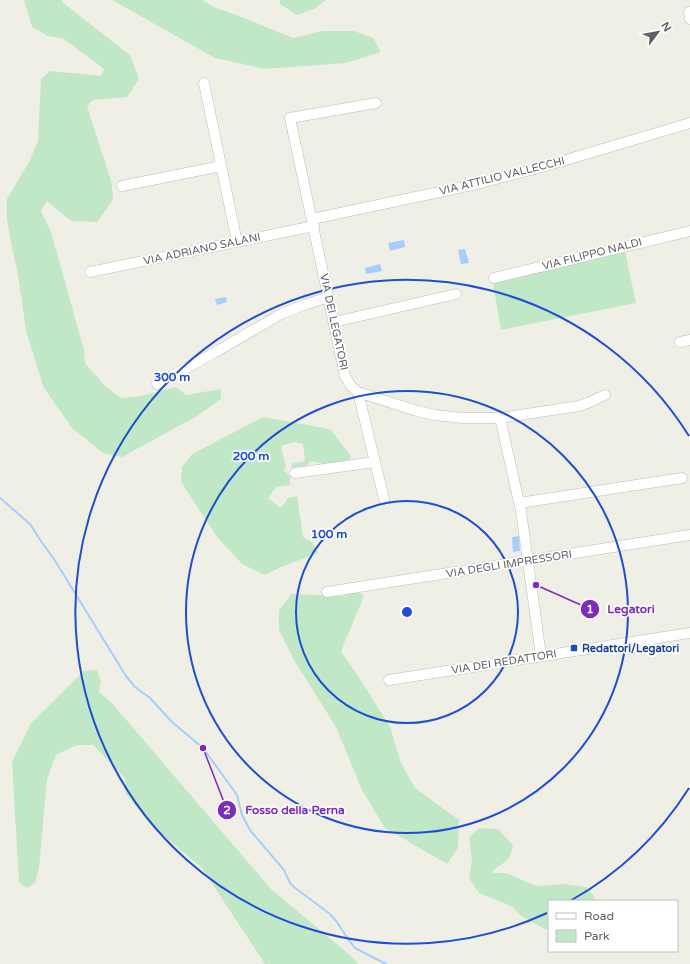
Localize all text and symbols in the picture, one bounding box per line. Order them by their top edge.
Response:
north arrow [638,12,678,52]
text: N [658,20,674,34]
street label: VIA ATTILIO VALLECCHI [438,154,566,198]
street label: VIA ADRIANO SALANI [142,230,262,268]
street label: VIA FILIPPO NALDI [541,235,643,273]
street label: VIA DEI LEGATORI [317,272,351,372]
text: 300 m [154,370,190,384]
text: 200 m [233,449,269,463]
text: 100 m [311,527,347,541]
street label: VIA DEGLI IMPRESSORI [445,548,573,580]
callout: Legatori [580,597,663,621]
text: 1 [586,602,594,616]
text: Legatori [607,602,655,617]
centre of rings [400,605,414,619]
place label: Redattori/Legatori [582,642,679,656]
marker: Redattori/Legatori [569,643,579,653]
street label: VIA DEI REDATTORI [450,647,558,677]
callout: Fosso della Perna [217,798,353,822]
text: 2 [223,803,231,817]
text: Fosso della Perna [245,803,345,817]
legend [548,900,678,952]
text: Road [584,909,614,923]
text: Park [584,929,610,943]

